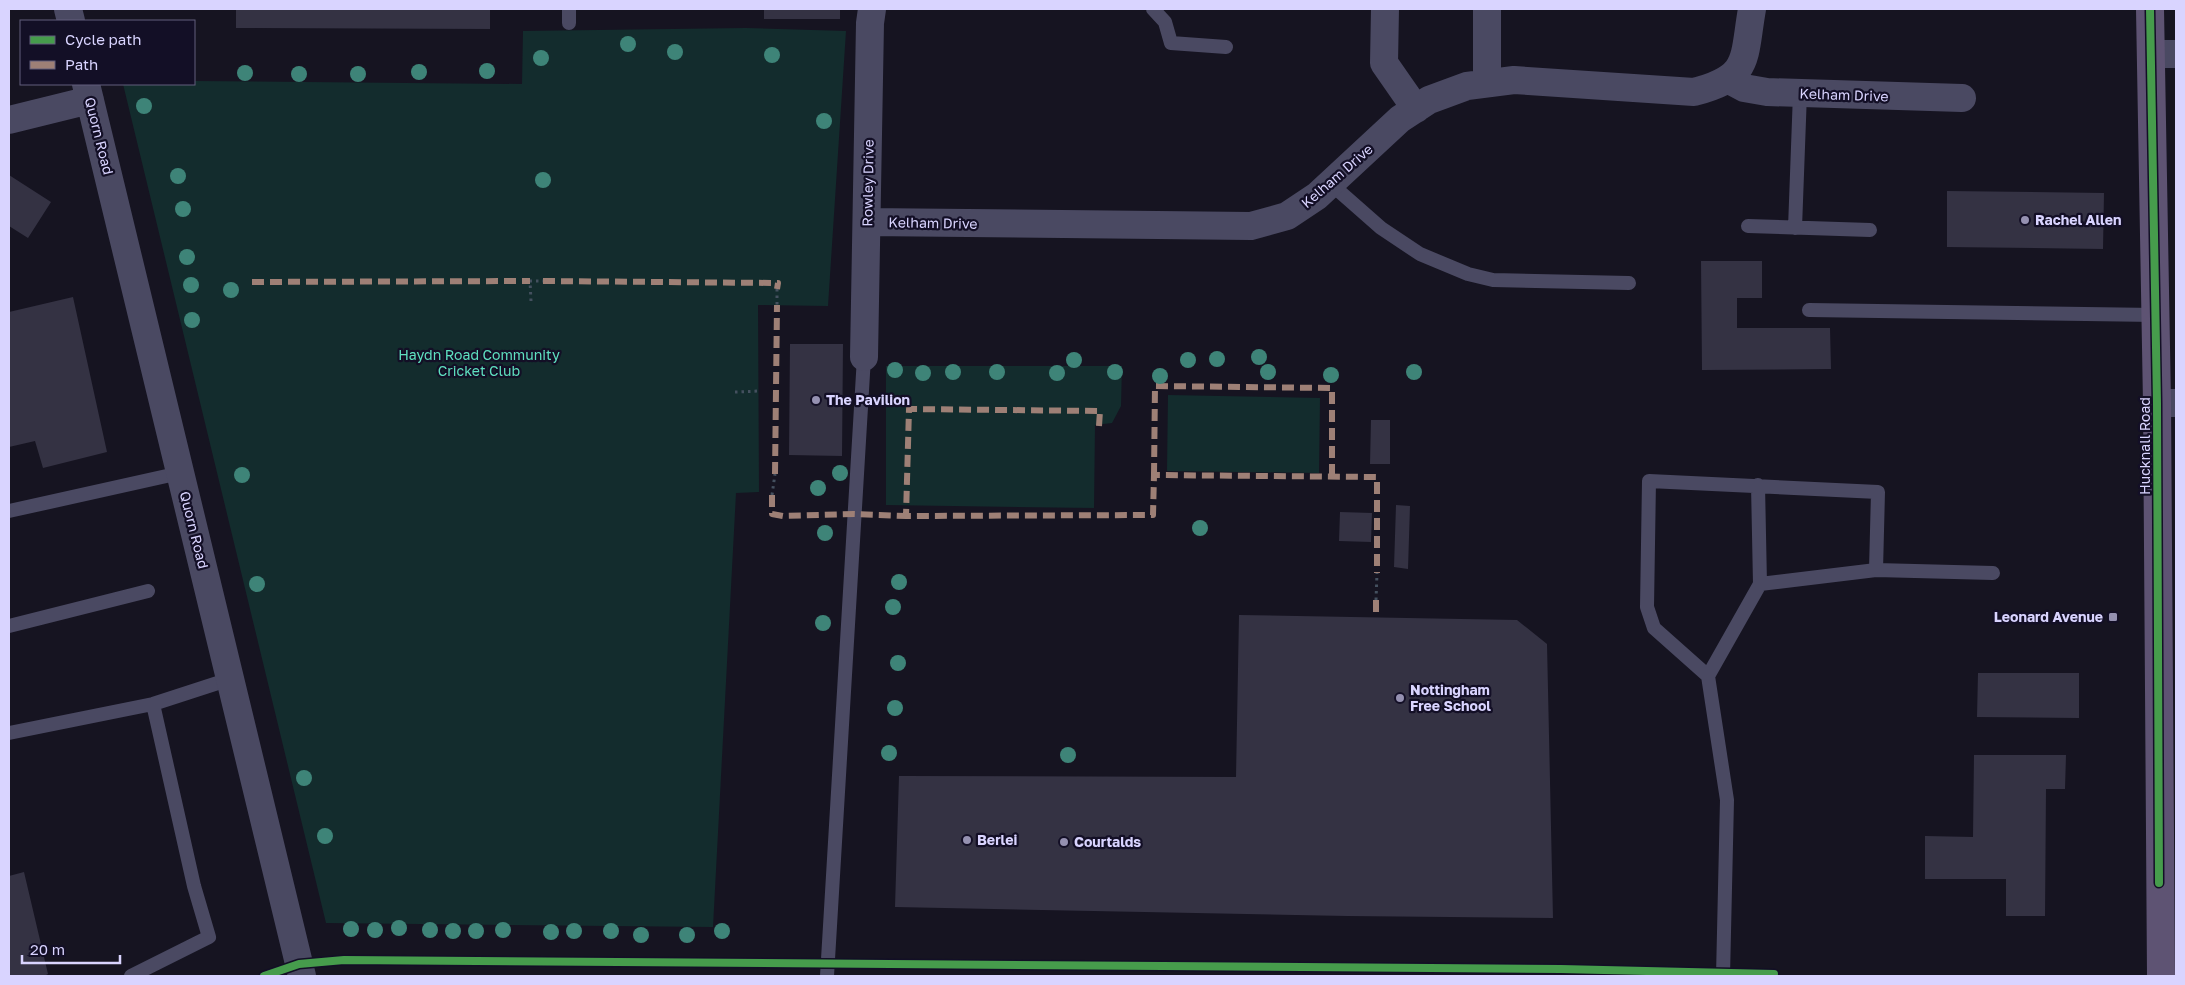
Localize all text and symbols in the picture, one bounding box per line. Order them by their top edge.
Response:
legend [20,20,195,85]
text: Cycle path [65,30,141,48]
text: Path [65,55,98,73]
street label: Kelham Drive [1799,84,1889,105]
street label: Quorn Road [82,95,117,176]
street label: Rowley Drive [858,139,877,227]
street label: Kelham Drive [1297,140,1376,211]
place label: Rachel Allen [2035,211,2121,228]
street label: Kelham Drive [888,213,978,232]
marker: Rachel Allen [2019,214,2031,226]
park label: Haydn Road Community Cricket Club [398,346,560,379]
place label: The Pavilion [826,391,910,408]
marker: The Pavilion [810,394,822,406]
street label: Hucknall Road [2136,397,2153,495]
street label: Quorn Road [177,489,212,570]
place label: Leonard Avenue [1994,608,2103,625]
marker: Leonard Avenue [2107,611,2119,623]
place label: Nottingham Free School [1410,681,1491,714]
marker: Nottingham Free School [1394,692,1406,704]
place label: Berlei [977,831,1017,848]
place label: Courtalds [1074,833,1141,850]
marker: Berlei [961,834,973,846]
marker: Courtalds [1058,836,1070,848]
scale bar [22,932,120,964]
text: 20 m [30,940,65,958]

